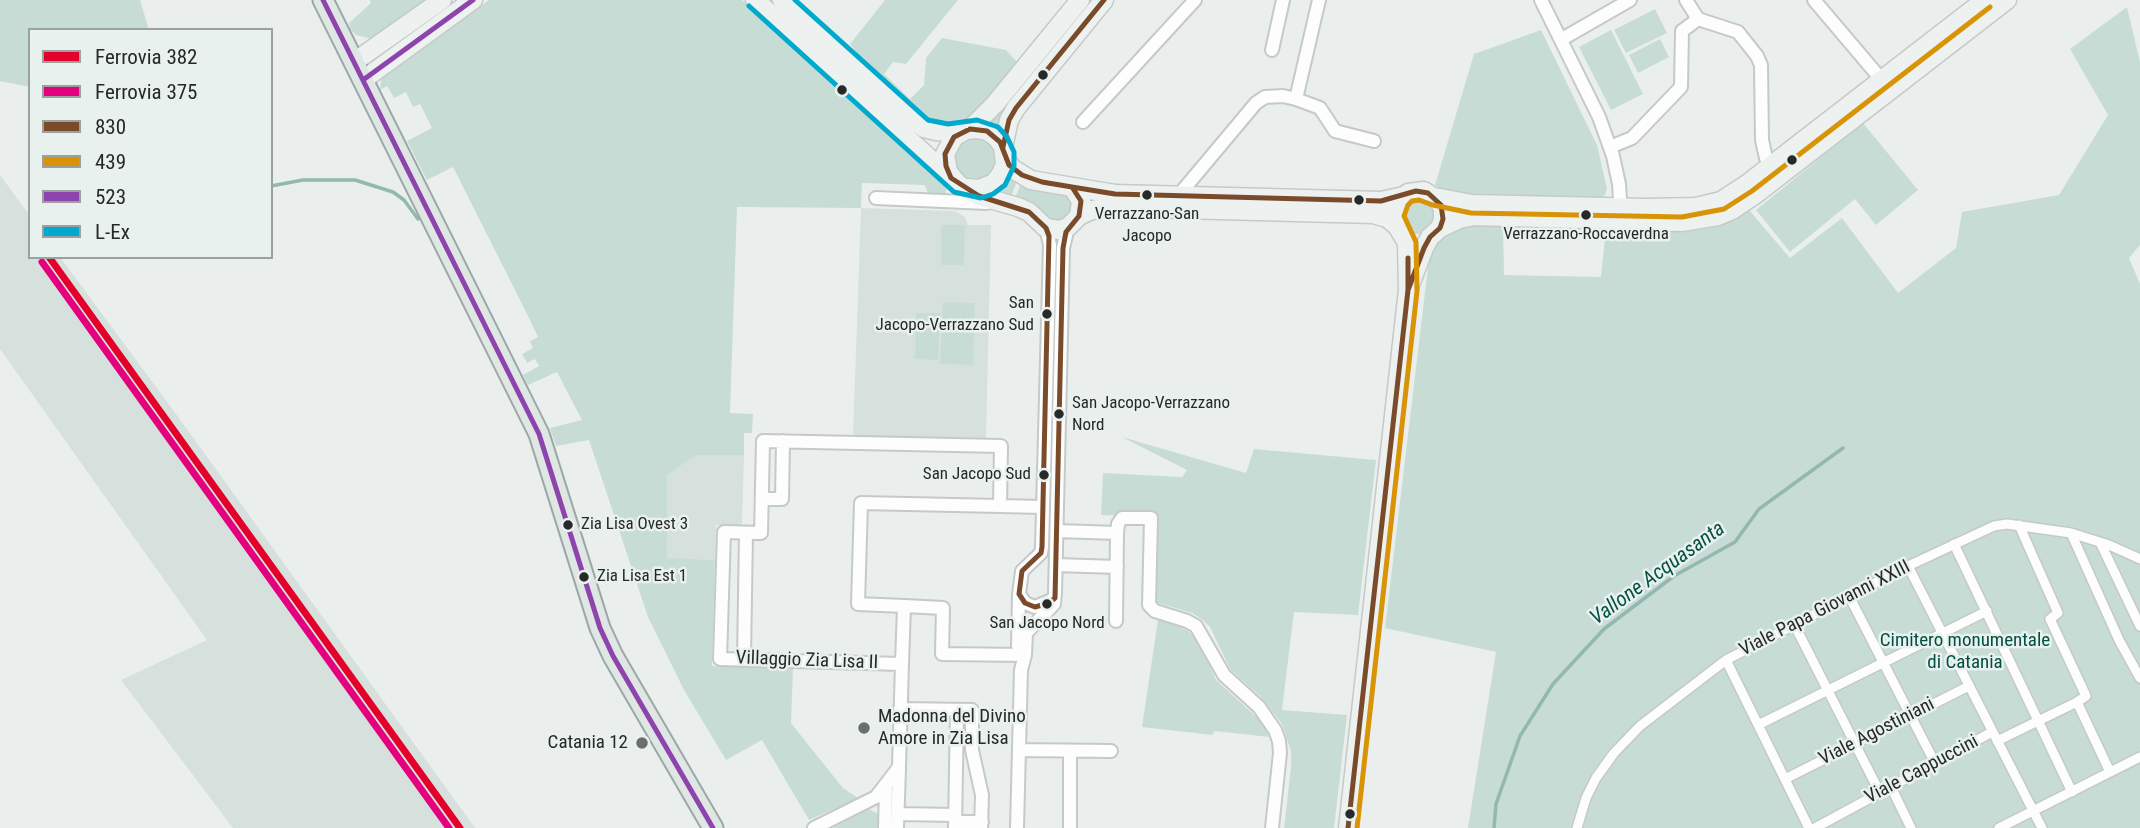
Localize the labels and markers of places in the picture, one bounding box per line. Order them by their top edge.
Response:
unlabelled marker [1036,68,1050,82]
unlabelled marker [835,83,849,97]
unlabelled marker [1785,153,1799,167]
marker: Verrazzano-San Jacopo [1140,188,1154,202]
unlabelled marker [1352,193,1366,207]
place label: Verrazzano-San Jacopo [1095,205,1199,245]
marker: Verrazzano-Roccaverdna [1579,208,1593,222]
place label: Verrazzano-Roccaverdna [1503,225,1669,245]
place label: San Jacopo-Verrazzano Sud [876,294,1034,334]
marker: San Jacopo-Verrazzano Sud [1040,307,1054,321]
place label: San Jacopo-Verrazzano Nord [1072,394,1230,434]
marker: San Jacopo-Verrazzano Nord [1052,407,1066,421]
place label: San Jacopo Sud [923,465,1031,485]
marker: San Jacopo Sud [1037,468,1051,482]
place label: Zia Lisa Ovest 3 [581,515,688,535]
marker: Zia Lisa Ovest 3 [561,518,575,532]
place label: Zia Lisa Est 1 [597,567,687,587]
marker: Zia Lisa Est 1 [577,570,591,584]
marker: San Jacopo Nord [1040,597,1054,611]
place label: San Jacopo Nord [989,614,1105,634]
place label: Madonna del Divino Amore in Zia Lisa [878,706,1026,750]
marker: Madonna del Divino Amore in Zia Lisa [856,720,872,736]
place label: Catania 12 [548,732,628,754]
marker: Catania 12 [634,735,650,751]
unlabelled marker [1343,807,1357,821]

